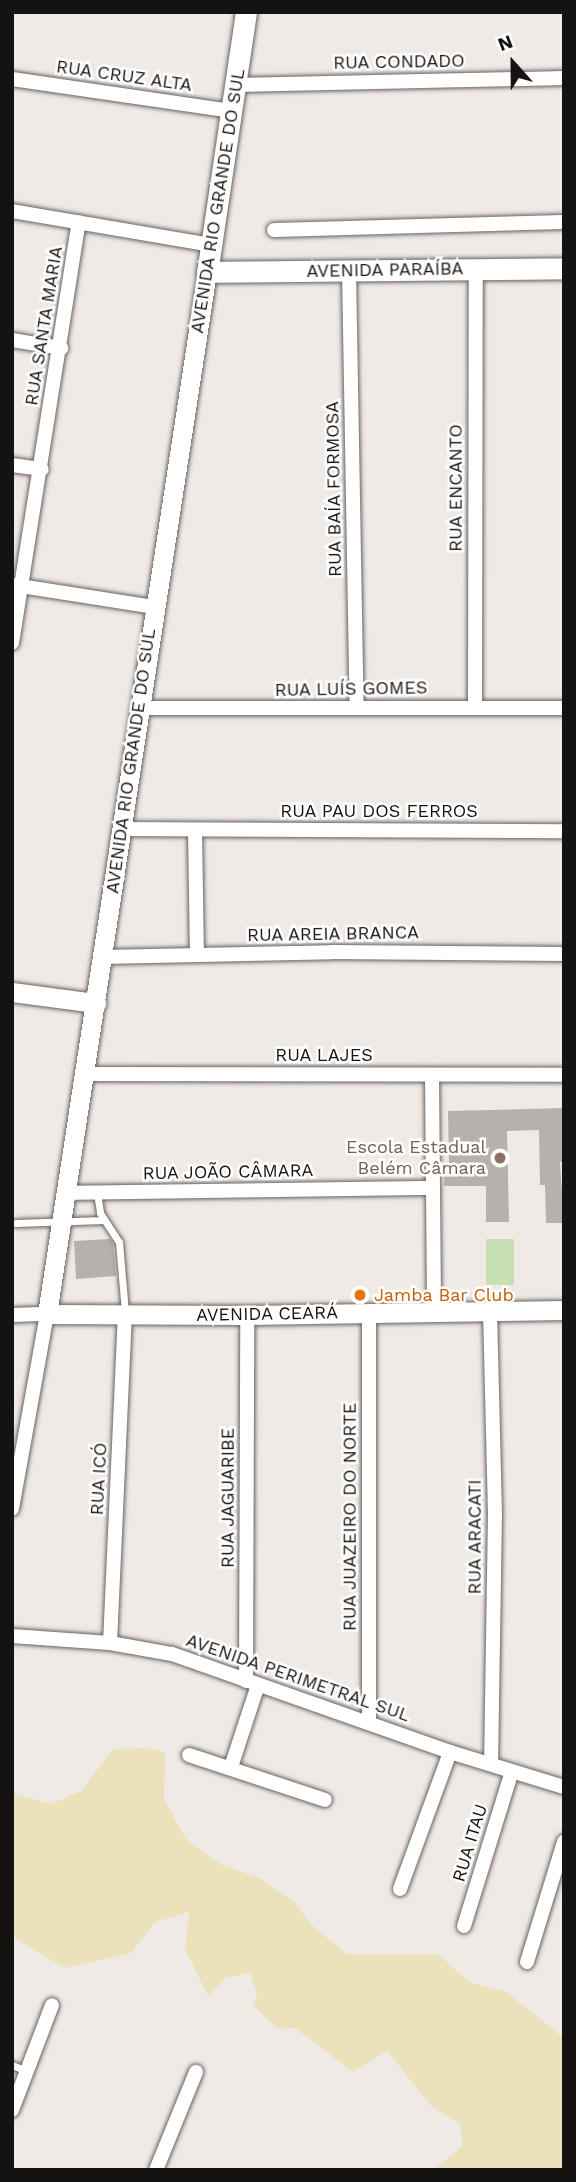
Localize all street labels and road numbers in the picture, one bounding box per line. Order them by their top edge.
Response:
street label: RUA CONDADO [333,50,465,74]
street label: RUA CRUZ ALTA [54,56,194,96]
street label: AVENIDA RIO GRANDE DO SUL [186,67,250,335]
street label: RUA SANTA MARIA [21,244,67,408]
street label: AVENIDA PARAÍBA [306,258,464,282]
street label: RUA BAÍA FORMOSA [322,400,346,578]
street label: RUA ENCANTO [445,424,467,552]
street label: AVENIDA RIO GRANDE DO SUL [102,627,160,895]
street label: RUA LUÍS GOMES [274,677,428,701]
street label: RUA PAU DOS FERROS [280,800,478,822]
street label: RUA AREIA BRANCA [246,922,420,946]
street label: RUA LAJES [275,1044,373,1066]
street label: RUA JOÃO CÂMARA [142,1160,314,1184]
street label: AVENIDA CEARÁ [195,1302,339,1326]
street label: RUA JUAZEIRO DO NORTE [339,1402,361,1632]
street label: RUA JAGUARIBE [217,1427,239,1569]
street label: RUA ICÓ [86,1442,112,1516]
street label: RUA ARACATI [464,1479,486,1595]
street label: AVENIDA PERIMETRAL SUL [183,1629,413,1727]
street label: RUA ITAU [448,1801,492,1885]

